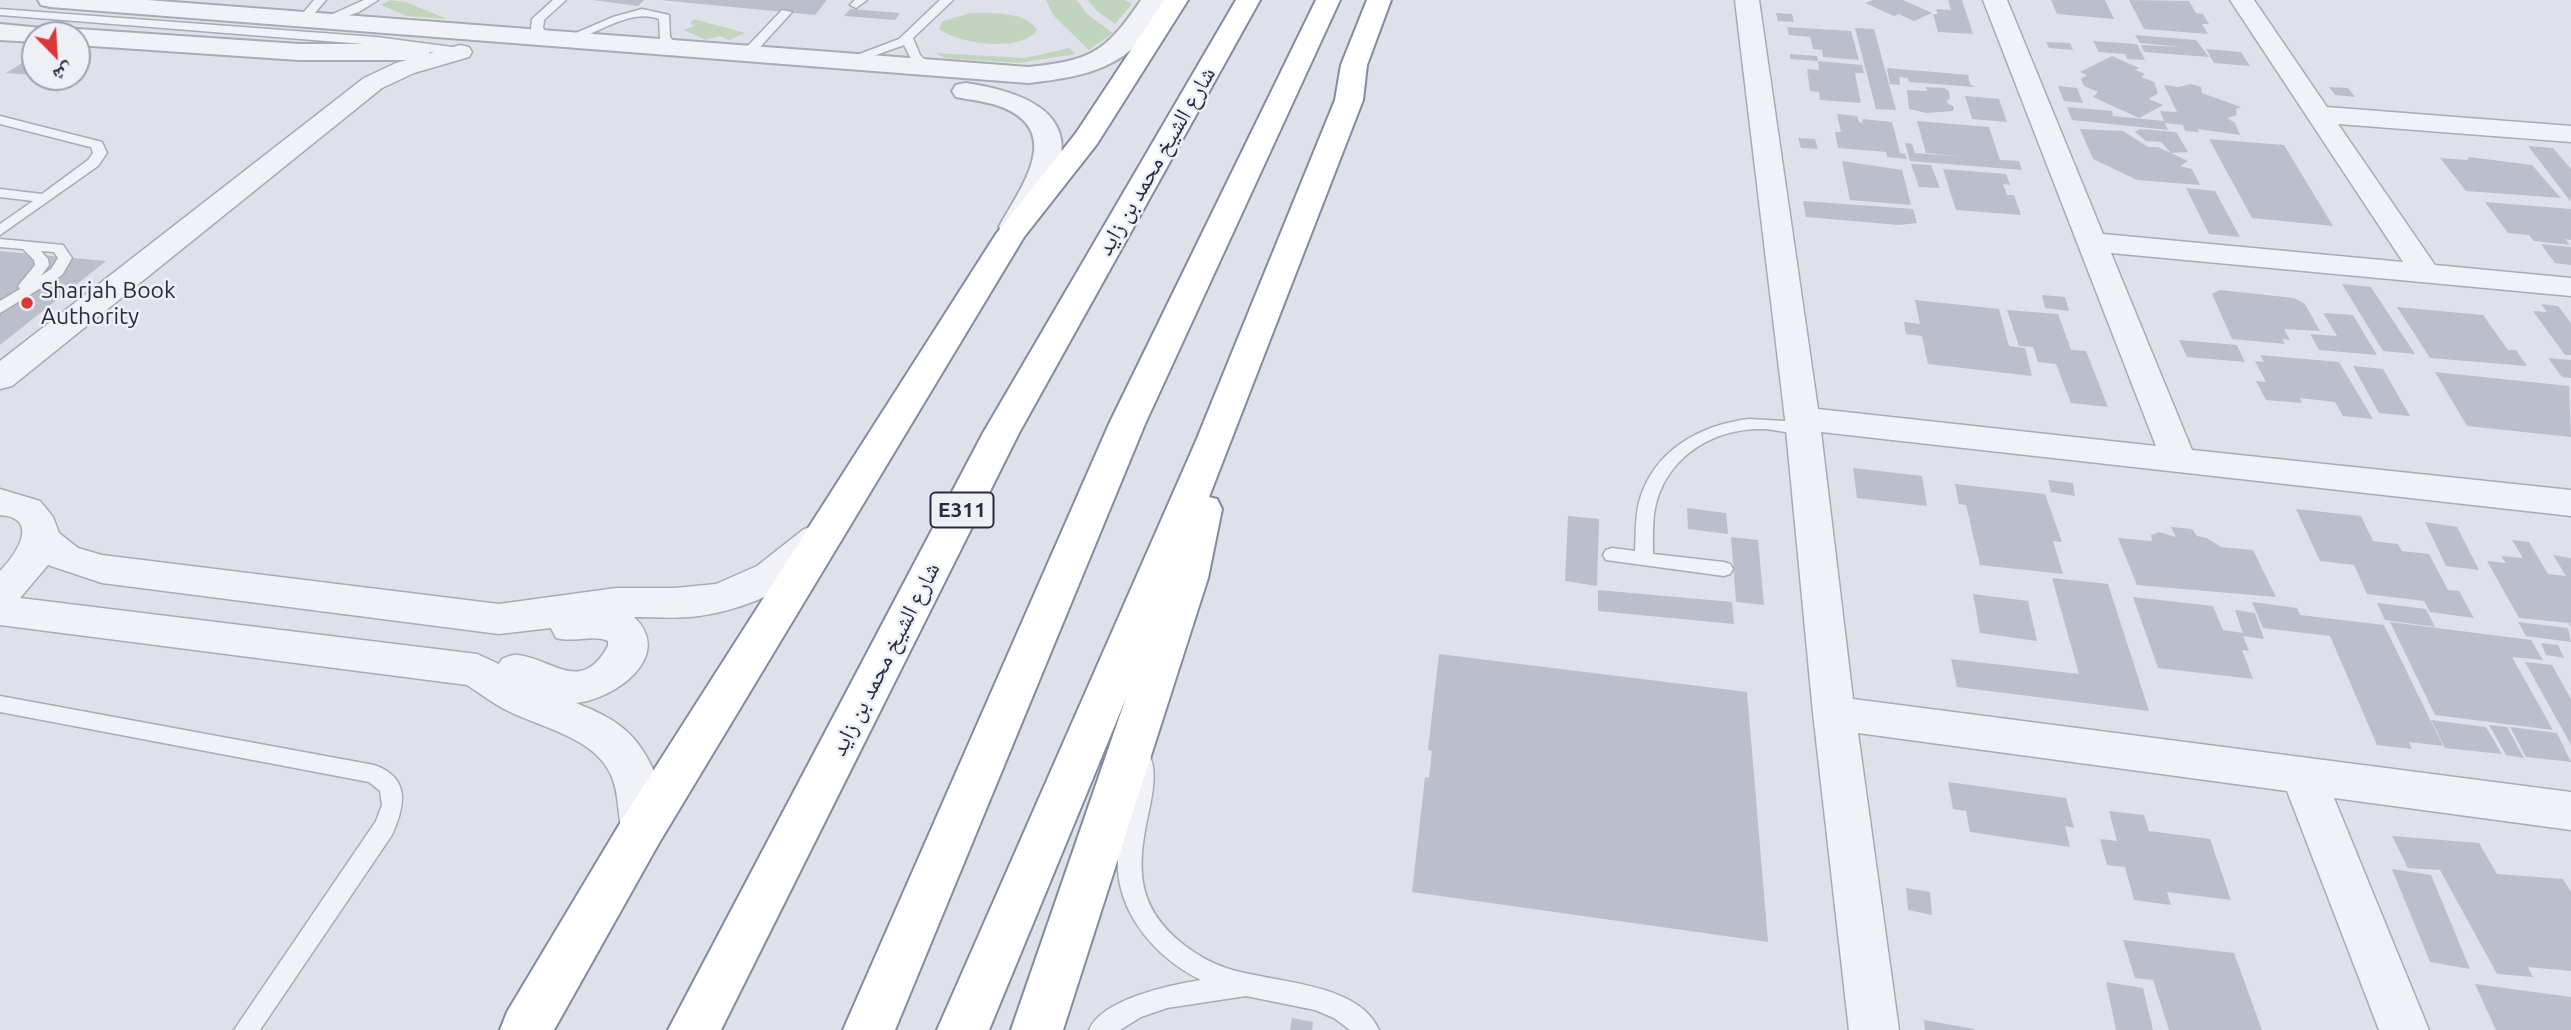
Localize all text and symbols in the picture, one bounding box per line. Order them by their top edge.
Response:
north arrow [21,21,91,91]
text: ش [50,59,77,88]
street label: شارع الشيخ محمد بن زايد [1091,62,1221,260]
place label: Sharjah Book Authority [41,276,176,330]
marker: Sharjah Book Authority [19,295,35,311]
road number: E311 [930,492,993,528]
street label: شارع الشيخ محمد بن زايد [824,558,946,760]

